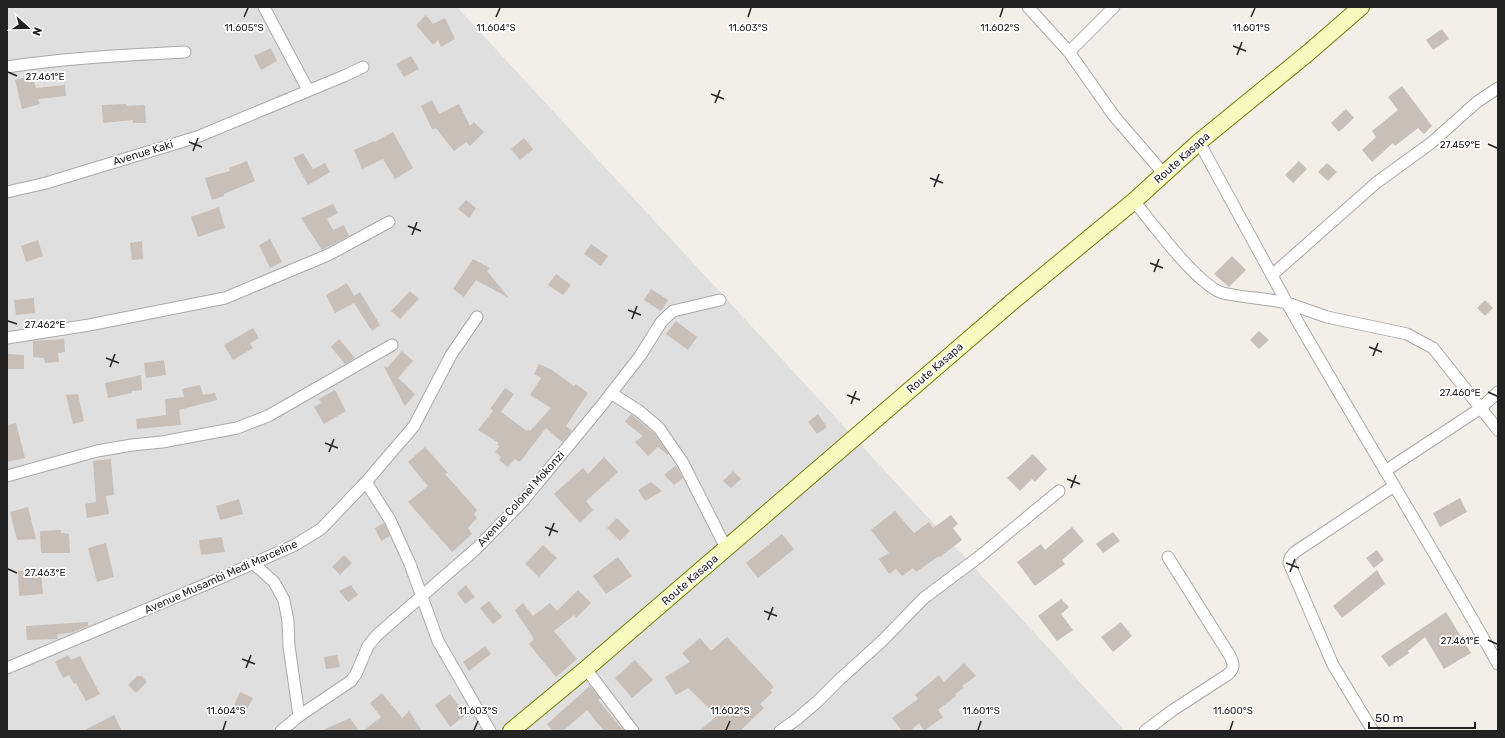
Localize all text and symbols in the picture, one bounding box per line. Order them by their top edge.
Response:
north arrow [8,8,48,48]
text: 11.605°S [224,22,264,34]
text: 11.604°S [476,22,516,34]
text: 11.603°S [728,22,768,34]
text: 11.602°S [980,22,1020,34]
text: 11.601°S [1232,22,1270,34]
text: N [29,25,44,38]
text: 27.461°E [26,71,64,83]
street label: Route Kasapa [1152,130,1212,186]
street label: Avenue Kaki [111,138,175,168]
text: 27.459°E [1440,139,1480,151]
text: 27.462°E [25,319,65,331]
street label: Route Kasapa [904,340,966,396]
text: 27.460°E [1439,387,1481,399]
street label: Avenue Colonel Mokonzi [475,449,567,549]
street label: Avenue Musambi Medi Marceline [143,537,299,617]
street label: Route Kasapa [659,552,721,608]
text: 27.463°E [25,567,65,579]
text: 27.461°E [1441,635,1479,647]
scale bar [1369,704,1475,730]
text: 11.604°S [206,705,246,717]
text: 11.603°S [458,705,498,717]
text: 11.602°S [710,705,750,717]
text: 11.601°S [962,705,1000,717]
text: 11.600°S [1213,705,1253,717]
text: 50 m [1375,711,1403,725]

